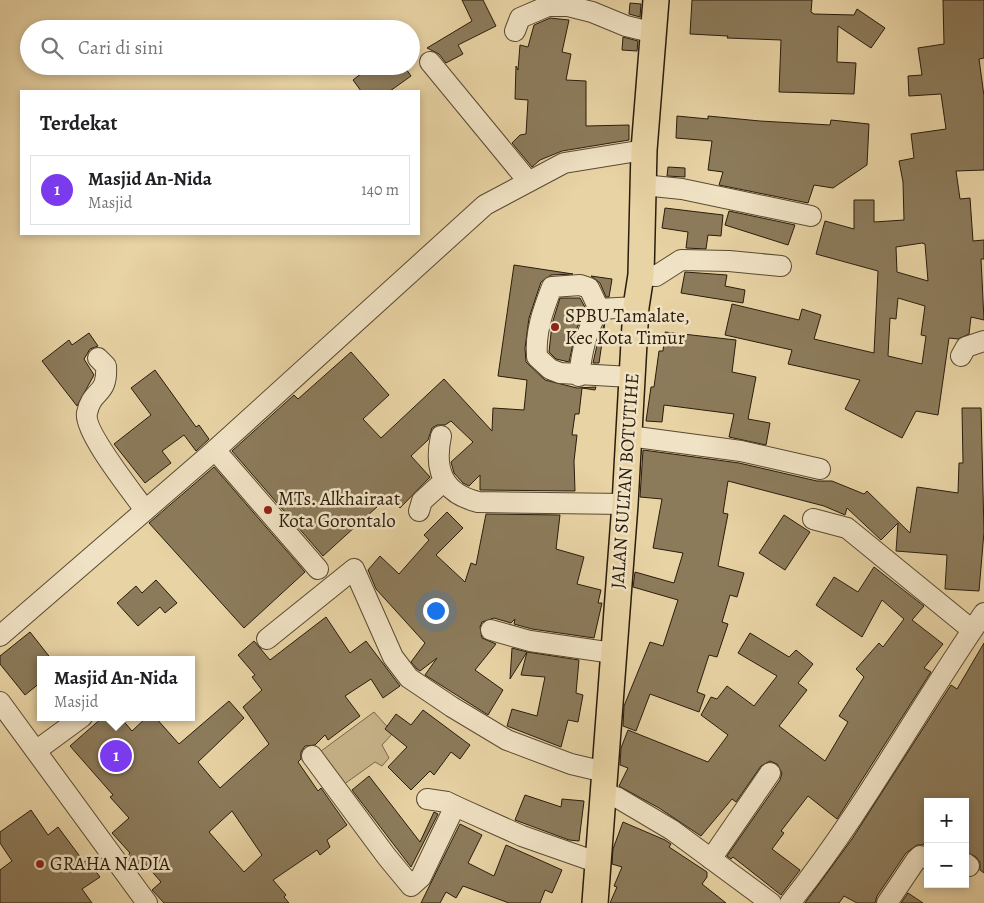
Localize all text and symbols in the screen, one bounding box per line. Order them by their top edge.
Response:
search box [20,20,420,75]
icon: search [38,34,66,62]
text: Cari di sini [78,35,163,61]
text: Terdekat [40,109,118,137]
text: Masjid An-Nida [88,166,212,192]
text: 1 [54,179,60,201]
text: 140 m [361,179,399,201]
text: Masjid [88,192,132,214]
place label: SPBU Tamalate, Kec Kota Timur [565,303,690,351]
marker: SPBU Tamalate, Kec Kota Timur [549,321,561,333]
street label: JALAN SULTAN BOTUTIHE [604,372,646,590]
place label: MTs. Alkhairaat Kota Gorontalo [278,486,400,534]
marker: MTs. Alkhairaat Kota Gorontalo [262,504,274,516]
your location [423,598,449,624]
popup [37,656,195,721]
text: Masjid An-Nida [54,665,178,691]
text: Masjid [54,691,98,713]
pin: 1 [100,737,132,775]
map controls [924,798,969,888]
button: + [924,798,969,843]
button: − [924,843,969,888]
place label: GRAHA NADIA [50,851,171,877]
marker: GRAHA NADIA [34,858,46,870]

